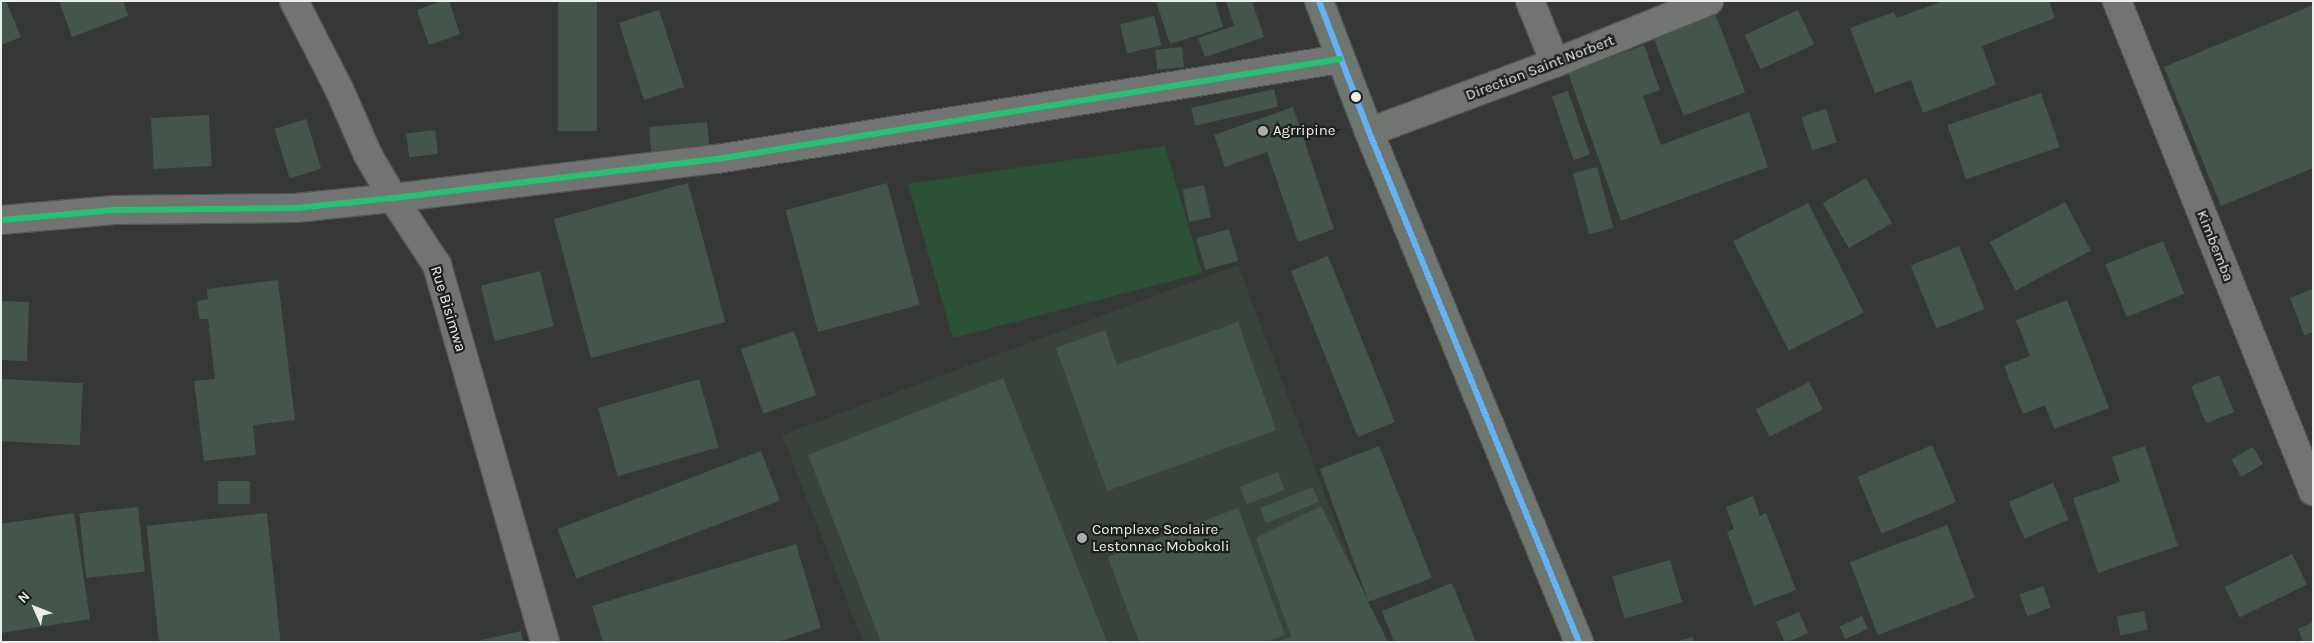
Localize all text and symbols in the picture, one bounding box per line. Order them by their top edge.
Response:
street label: Direction Saint Norbert [1463,31,1617,105]
unlabelled marker [1351,92,1361,102]
place label: Agrripine [1273,122,1335,140]
marker: Agrripine [1257,125,1269,137]
street label: Kimbemba [2193,208,2237,284]
street label: Rue Bisimwa [426,264,470,354]
place label: Complexe Scolaire Lestonnac Mobokoli [1092,520,1229,555]
marker: Complexe Scolaire Lestonnac Mobokoli [1076,532,1088,544]
north arrow [10,583,60,633]
text: N [14,588,33,607]

